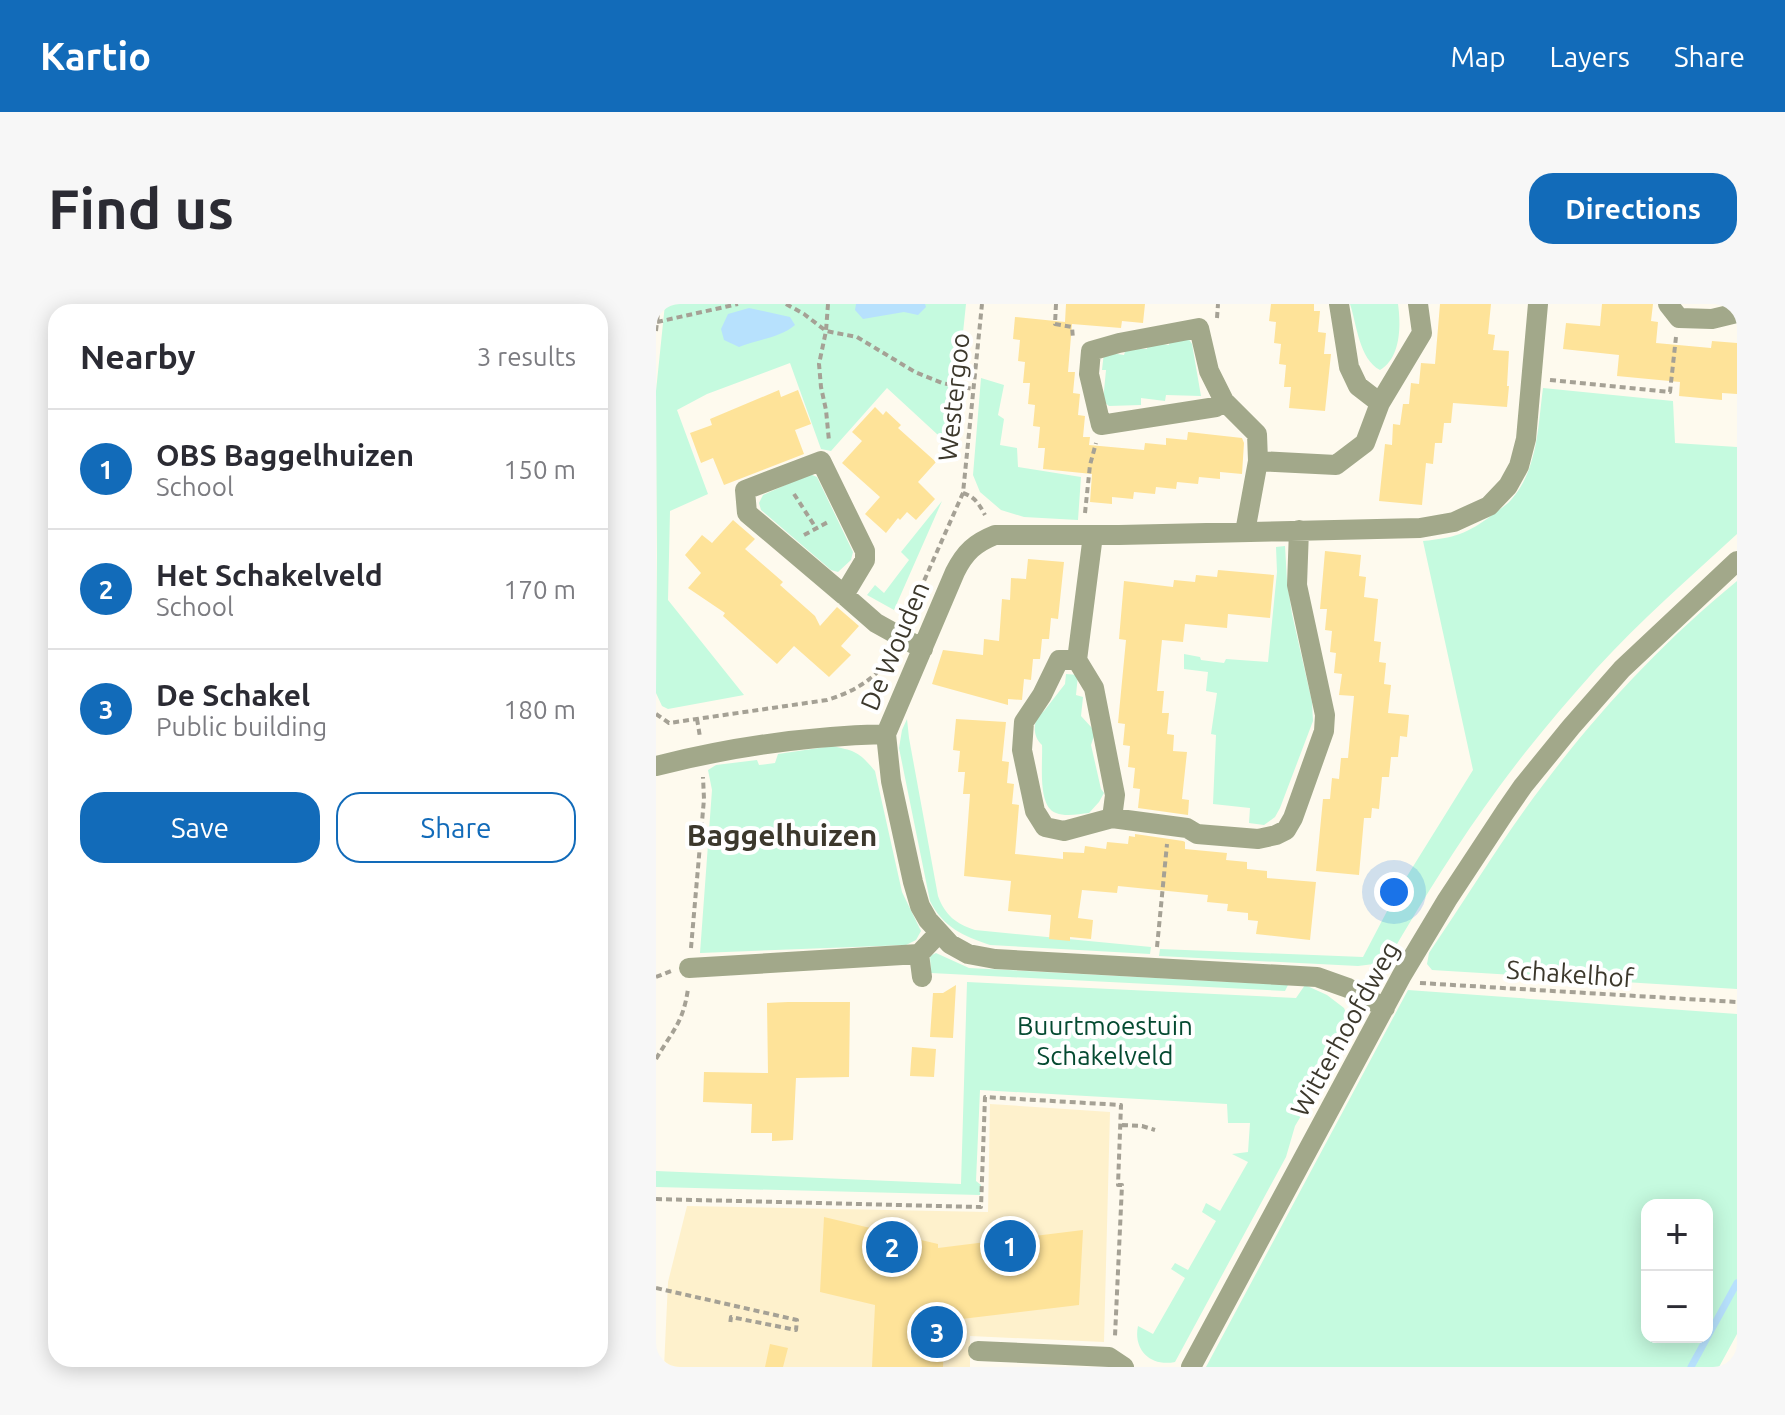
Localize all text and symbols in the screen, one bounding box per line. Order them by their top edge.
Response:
text: Kartio [40,35,151,77]
text: Map [1450,41,1506,72]
text: Layers [1550,41,1630,72]
text: Share [1674,41,1745,72]
button: Directions [1529,173,1737,244]
text: Find us [48,177,234,240]
street label: Westergoo [932,331,975,463]
text: Nearby [80,337,195,375]
text: 3 results [477,342,576,371]
text: OBS Baggelhuizen [156,438,414,472]
text: 1 [99,455,113,484]
text: 150 m [504,455,576,484]
text: School [156,472,234,501]
text: Het Schakelveld [156,558,383,592]
text: 2 [99,575,113,604]
text: 170 m [504,575,576,604]
street label: De Wouden [854,577,935,714]
text: School [156,592,234,621]
text: De Schakel [156,678,310,712]
text: 3 [99,695,113,724]
text: 180 m [504,695,576,724]
text: Public building [156,712,327,741]
button: Save [80,792,320,863]
button: Share [336,792,576,863]
district label: Baggelhuizen [687,818,877,852]
your location [1374,872,1414,912]
street label: Witterhoofdweg [1285,936,1405,1121]
street label: Schakelhof [1505,955,1636,992]
park label: Buurtmoestuin Schakelveld [1017,1011,1193,1070]
map controls [1641,1199,1713,1343]
button: + [1641,1199,1713,1271]
pin: 1 [984,1216,1036,1276]
pin: 2 [866,1217,918,1277]
button: − [1641,1271,1713,1343]
pin: 3 [911,1302,963,1362]

